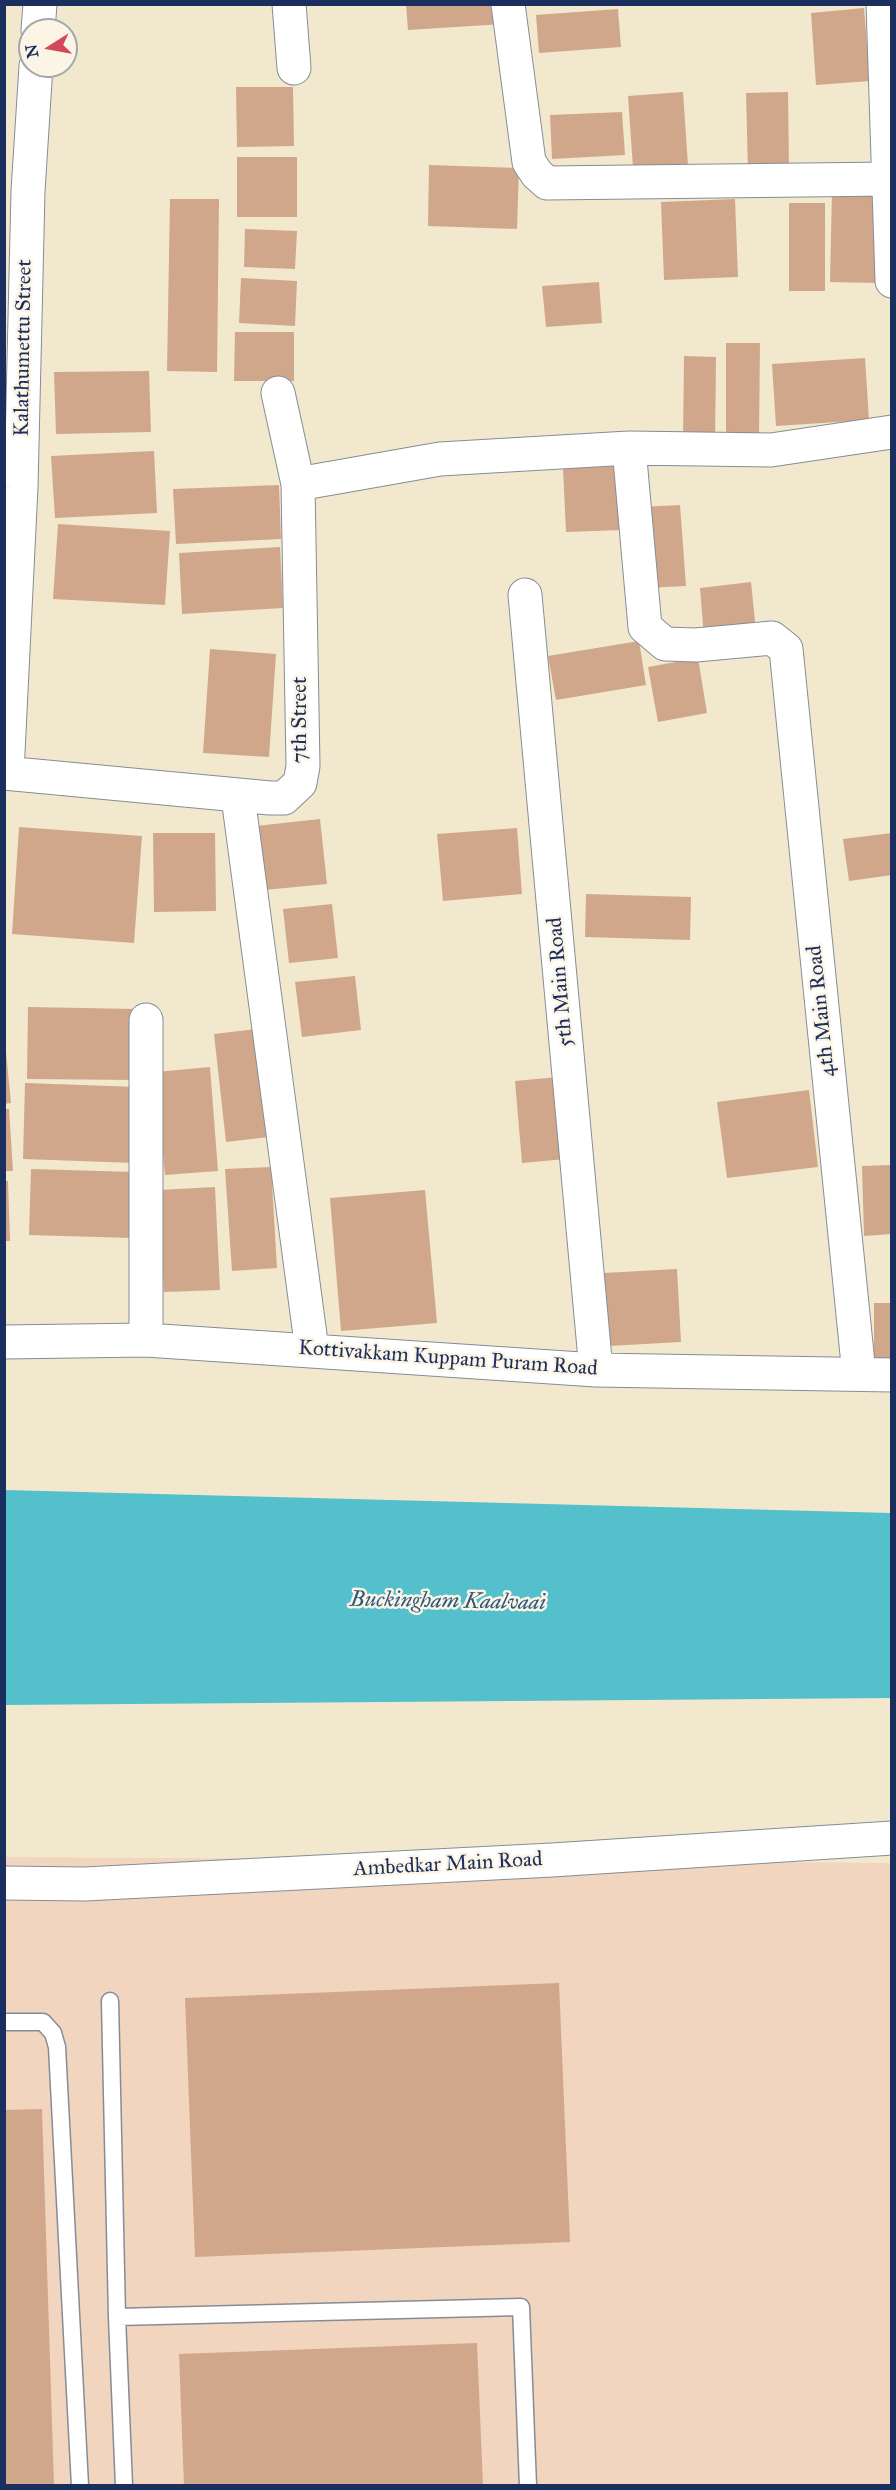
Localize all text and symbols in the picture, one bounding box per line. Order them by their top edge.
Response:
north arrow [18,18,78,78]
text: N [21,43,42,60]
street label: Kalathumettu Street [10,259,38,437]
street label: 7th Street [288,676,314,764]
street label: 5th Main Road [543,916,579,1048]
street label: 4th Main Road [803,944,841,1078]
street label: Kottivakkam Kuppam Puram Road [298,1336,598,1382]
water label: Buckingham Kaalvaai [350,1587,546,1617]
street label: Ambedkar Main Road [353,1847,543,1883]

